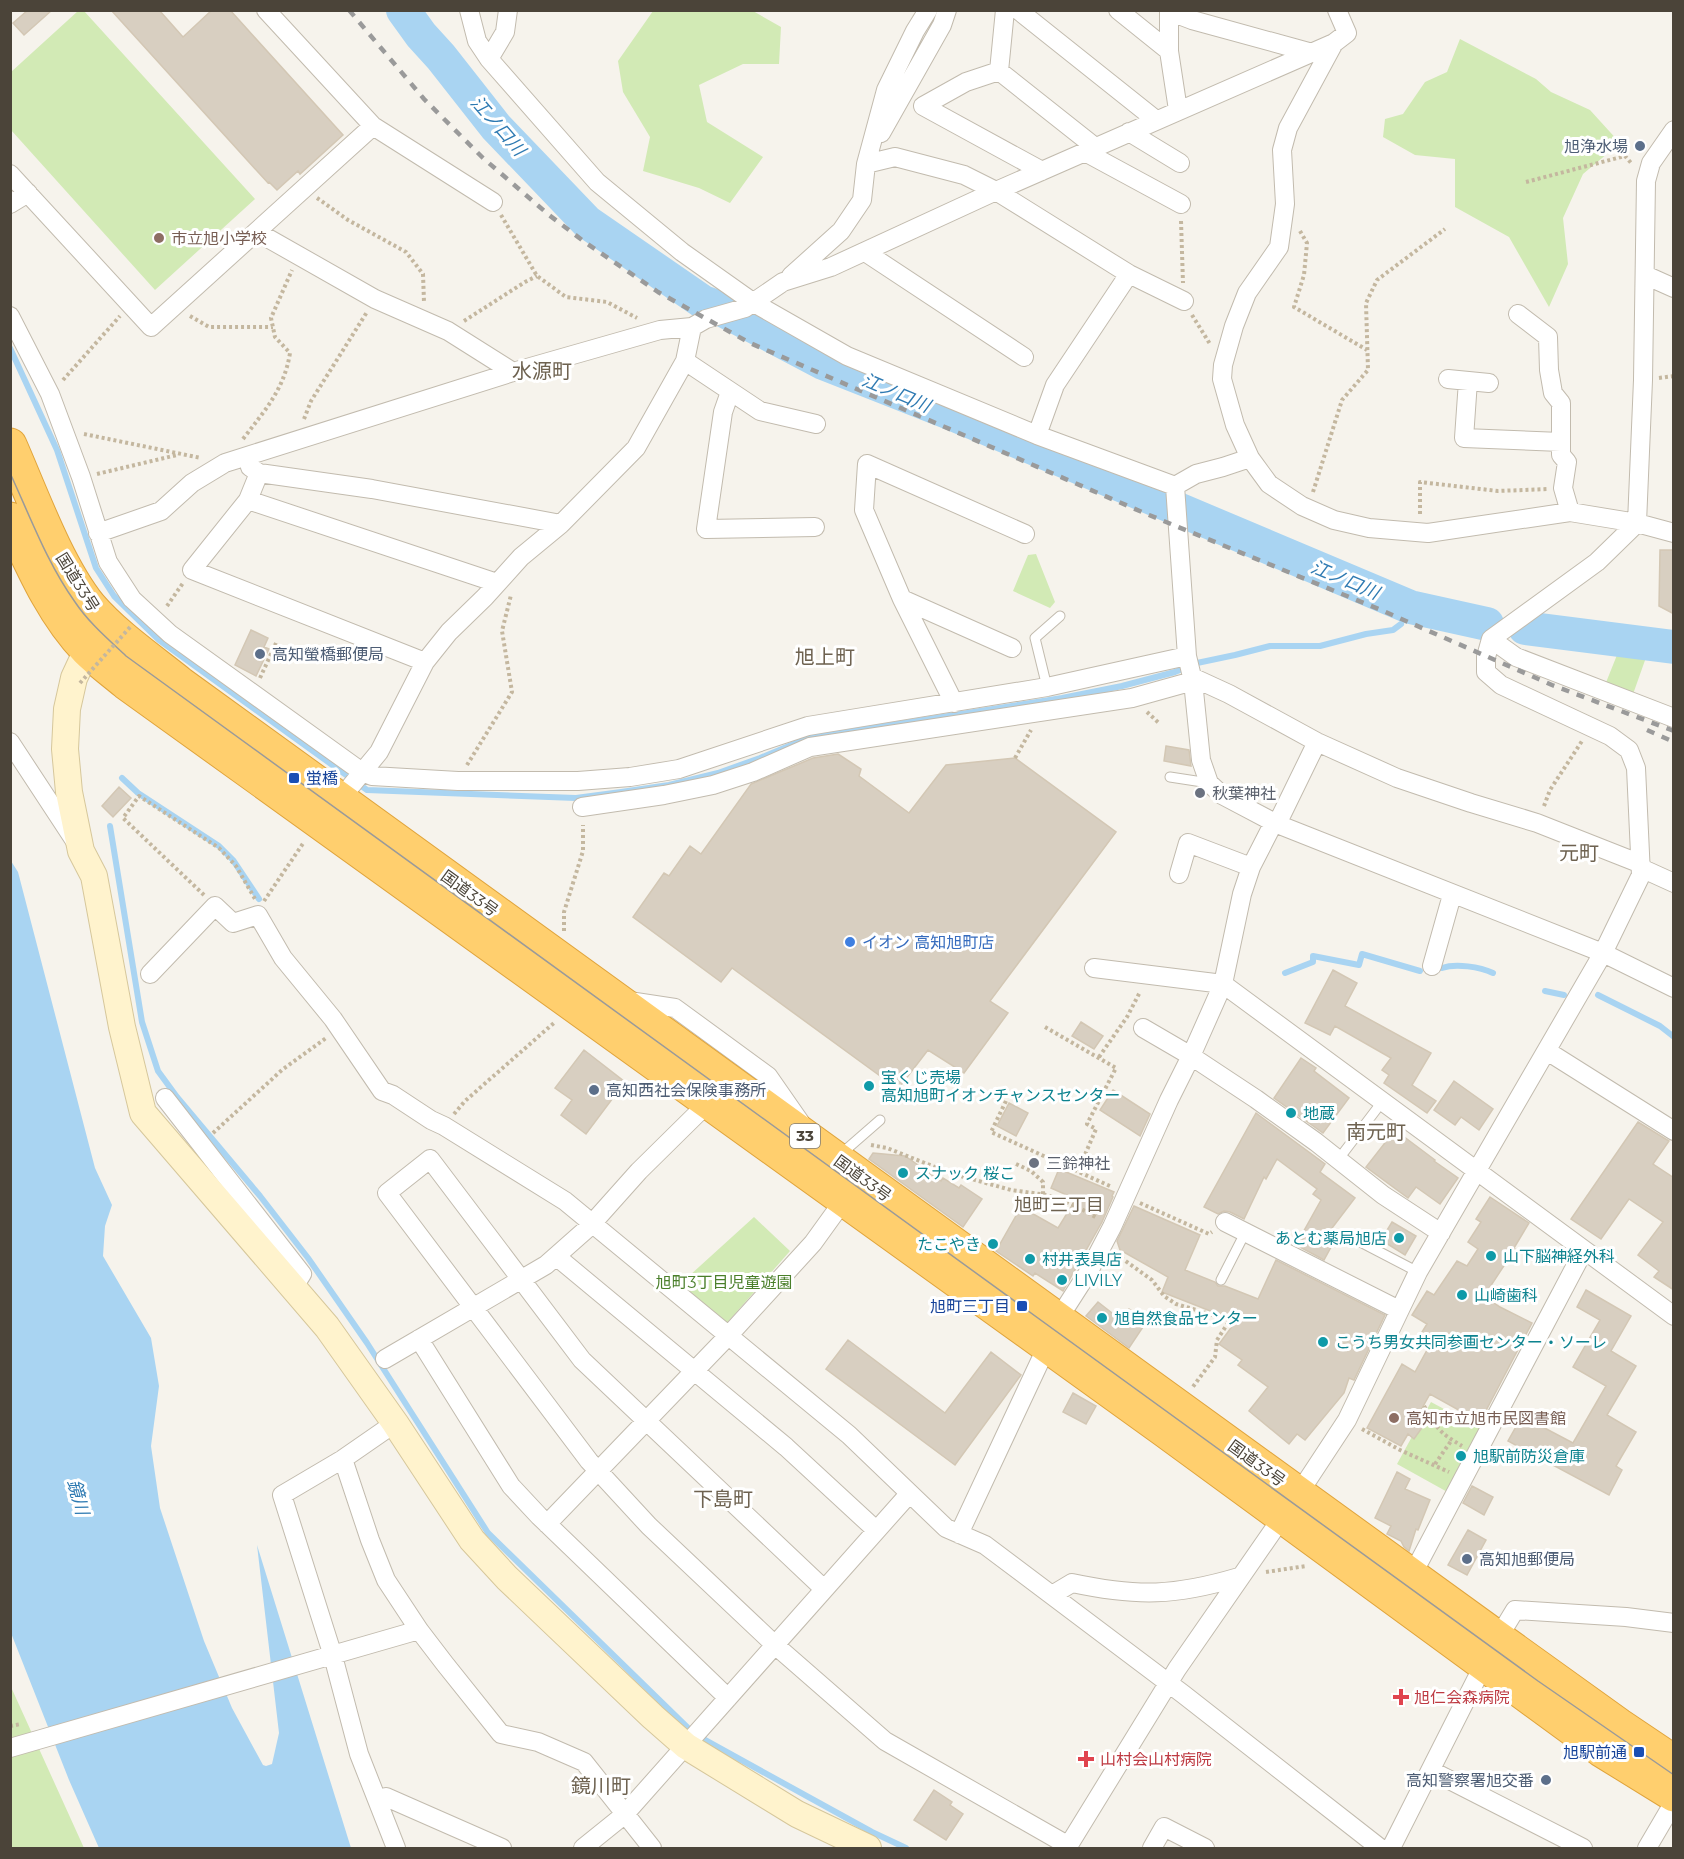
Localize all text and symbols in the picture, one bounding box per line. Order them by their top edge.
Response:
water label: 江ノ口川 [466,92,531,162]
place label: 旭浄水場 [1564,137,1628,156]
marker: 旭浄水場 [1633,139,1647,153]
place label: 市立旭小学校 [171,229,267,248]
marker: 市立旭小学校 [152,231,166,245]
district label: 水源町 [512,359,572,383]
water label: 江ノ口川 [859,369,935,418]
street label: 国道33号 [52,549,103,615]
water label: 江ノ口川 [1308,556,1384,605]
place label: 高知螢橋郵便局 [272,645,384,664]
district label: 旭上町 [795,645,855,669]
marker: 高知螢橋郵便局 [253,647,267,661]
place label: 蛍橋 [306,769,338,788]
marker: 蛍橋 [287,771,301,785]
place label: 秋葉神社 [1212,784,1276,803]
marker: 秋葉神社 [1193,786,1207,800]
district label: 元町 [1559,841,1599,865]
street label: 国道33号 [437,866,502,920]
place label: イオン 高知旭町店 [862,933,994,952]
marker: イオン 高知旭町店 [843,935,857,949]
place label: 宝くじ売場 高知旭町イオンチャンスセンター [881,1068,1121,1105]
marker: 宝くじ売場 高知旭町イオンチャンスセンター [862,1079,876,1093]
place label: 高知西社会保険事務所 [606,1081,766,1100]
marker: 高知西社会保険事務所 [587,1083,601,1097]
place label: 地蔵 [1303,1104,1335,1123]
marker: 地蔵 [1284,1106,1298,1120]
district label: 南元町 [1346,1120,1406,1144]
road number: 33 [790,1124,820,1148]
street label: 国道33号 [830,1151,895,1205]
place label: 三鈴神社 [1046,1154,1110,1173]
marker: 三鈴神社 [1027,1156,1041,1170]
place label: スナック 桜こ [915,1164,1015,1183]
marker: スナック 桜こ [896,1166,910,1180]
district label: 旭町三丁目 [1014,1194,1104,1216]
place label: あとむ薬局旭店 [1275,1229,1387,1248]
marker: あとむ薬局旭店 [1392,1231,1406,1245]
place label: たこやき [917,1235,981,1254]
marker: たこやき [986,1237,1000,1251]
place label: 山下脳神経外科 [1503,1247,1615,1266]
marker: 山下脳神経外科 [1484,1249,1498,1263]
place label: 村井表具店 [1042,1250,1122,1269]
marker: 村井表具店 [1023,1252,1037,1266]
place label: LIVILY [1074,1271,1123,1290]
park label: 旭町3丁目児童遊園 [655,1273,793,1292]
marker: LIVILY [1055,1273,1069,1287]
place label: 山崎歯科 [1474,1286,1538,1305]
marker: 山崎歯科 [1455,1288,1469,1302]
place label: 旭町三丁目 [930,1297,1010,1316]
marker: 旭町三丁目 [1015,1299,1029,1313]
place label: 旭自然食品センター [1114,1309,1258,1328]
marker: 旭自然食品センター [1095,1311,1109,1325]
place label: こうち男女共同参画センター・ソーレ [1335,1333,1607,1352]
marker: こうち男女共同参画センター・ソーレ [1316,1335,1330,1349]
place label: 高知市立旭市民図書館 [1406,1409,1566,1428]
marker: 高知市立旭市民図書館 [1387,1411,1401,1425]
street label: 国道33号 [1224,1436,1289,1490]
place label: 旭駅前防災倉庫 [1473,1447,1585,1466]
marker: 旭駅前防災倉庫 [1454,1449,1468,1463]
water label: 鏡川 [63,1477,94,1519]
district label: 下島町 [693,1487,753,1511]
place label: 高知旭郵便局 [1479,1550,1575,1569]
marker: 高知旭郵便局 [1460,1552,1474,1566]
marker: 旭仁会森病院 [1392,1688,1410,1706]
place label: 旭仁会森病院 [1414,1688,1510,1707]
place label: 旭駅前通 [1563,1743,1627,1762]
marker: 旭駅前通 [1632,1745,1646,1759]
marker: 山村会山村病院 [1077,1750,1095,1768]
place label: 山村会山村病院 [1100,1750,1212,1769]
place label: 高知警察署旭交番 [1406,1771,1534,1790]
marker: 高知警察署旭交番 [1539,1773,1553,1787]
district label: 鏡川町 [571,1774,631,1798]

